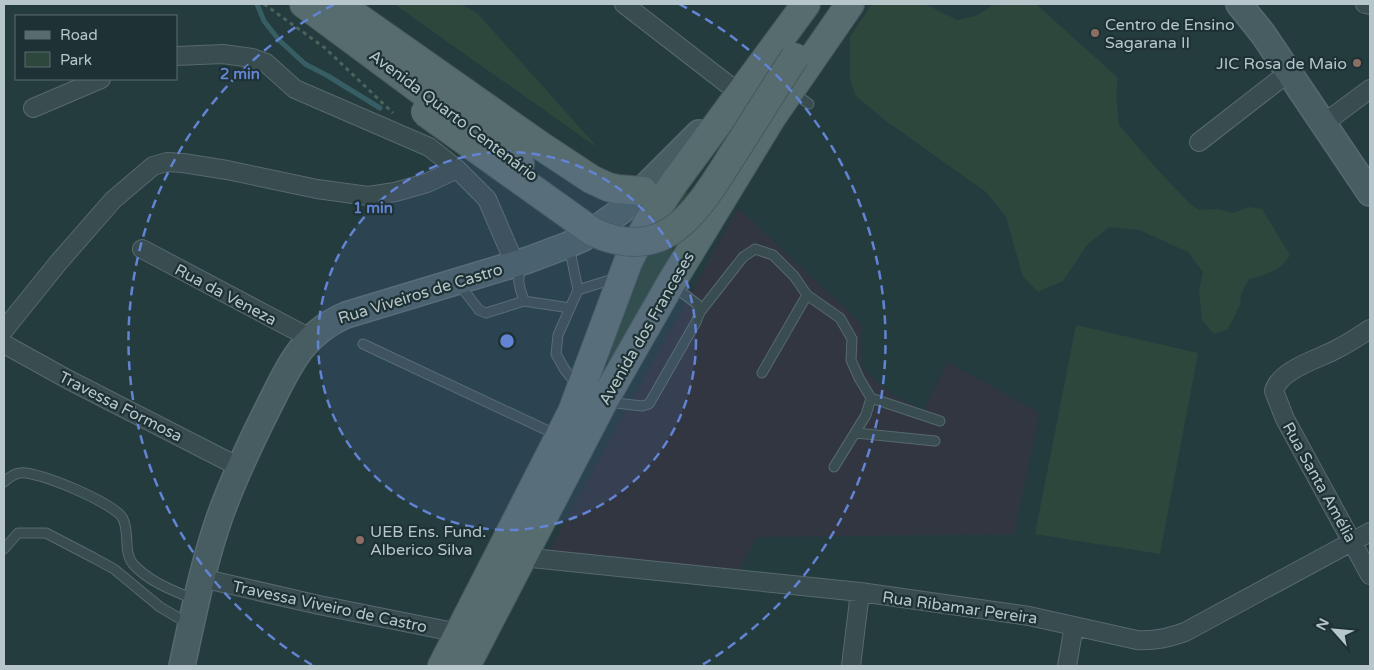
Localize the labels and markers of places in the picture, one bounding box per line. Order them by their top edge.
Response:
place label: Centro de Ensino Sagarana II [1105,15,1235,53]
marker: Centro de Ensino Sagarana II [1089,27,1101,39]
place label: JIC Rosa de Maio [1216,54,1347,74]
marker: JIC Rosa de Maio [1351,57,1363,69]
centre of rings [498,332,516,350]
place label: UEB Ens. Fund. Alberico Silva [370,522,486,560]
marker: UEB Ens. Fund. Alberico Silva [354,534,366,546]

